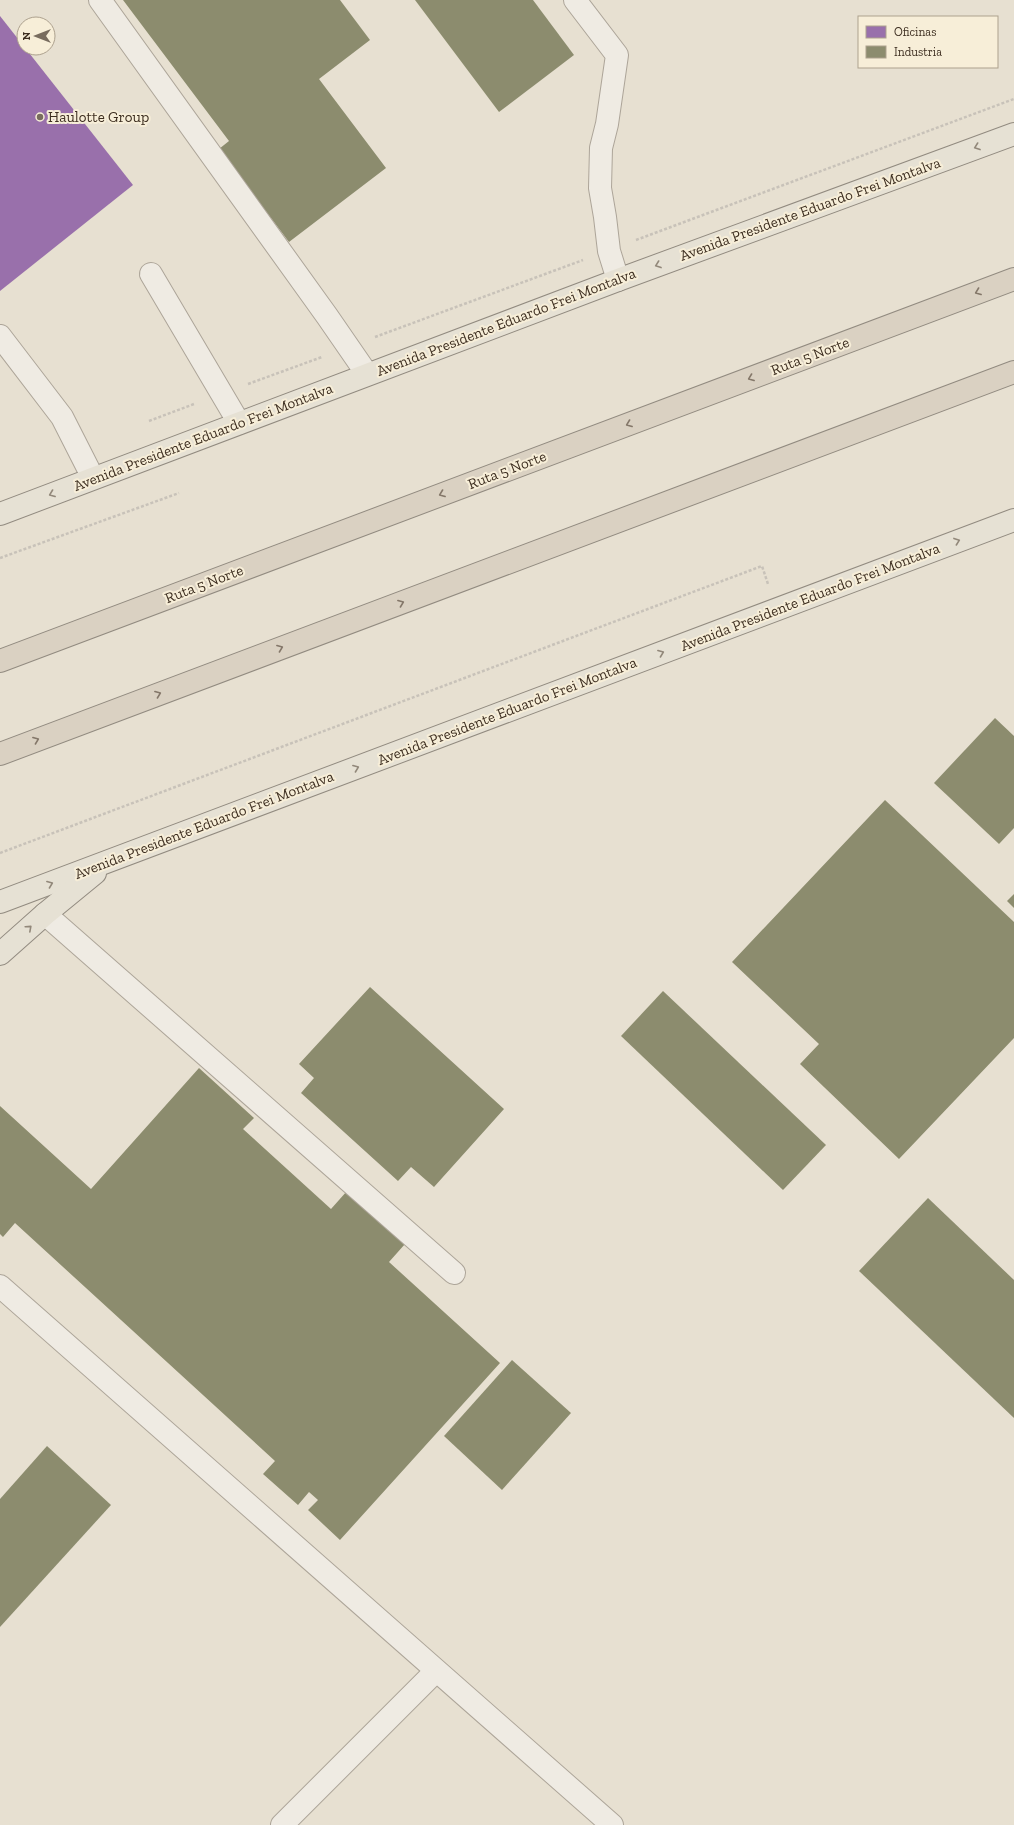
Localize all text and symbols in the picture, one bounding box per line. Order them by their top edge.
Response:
north arrow [16,16,56,56]
legend [858,16,998,68]
text: Oficinas [894,25,936,39]
text: N [20,31,33,40]
text: Industria [894,45,942,59]
place label: Haulotte Group [48,108,149,126]
marker: Haulotte Group [35,112,45,122]
one-way arrow [974,143,981,151]
street label: Avenida Presidente Eduardo Frei Montalva [677,153,943,265]
one-way arrow [655,260,662,268]
street label: Avenida Presidente Eduardo Frei Montalva [374,264,638,380]
one-way arrow [974,288,981,296]
street label: Ruta 5 Norte [768,333,852,379]
one-way arrow [748,373,755,381]
street label: Avenida Presidente Eduardo Frei Montalva [71,379,335,495]
one-way arrow [626,419,633,427]
street label: Ruta 5 Norte [465,447,549,493]
one-way arrow [439,489,446,498]
one-way arrow [49,490,56,498]
one-way arrow [954,538,961,546]
street label: Avenida Presidente Eduardo Frei Montalva [678,539,942,655]
street label: Ruta 5 Norte [162,561,246,607]
one-way arrow [398,599,405,607]
one-way arrow [276,645,283,653]
one-way arrow [657,649,664,657]
street label: Avenida Presidente Eduardo Frei Montalva [375,653,639,769]
one-way arrow [154,691,161,699]
one-way arrow [33,737,40,745]
one-way arrow [352,764,359,772]
street label: Avenida Presidente Eduardo Frei Montalva [72,767,336,883]
one-way arrow [46,880,53,888]
one-way arrow [24,925,32,933]

